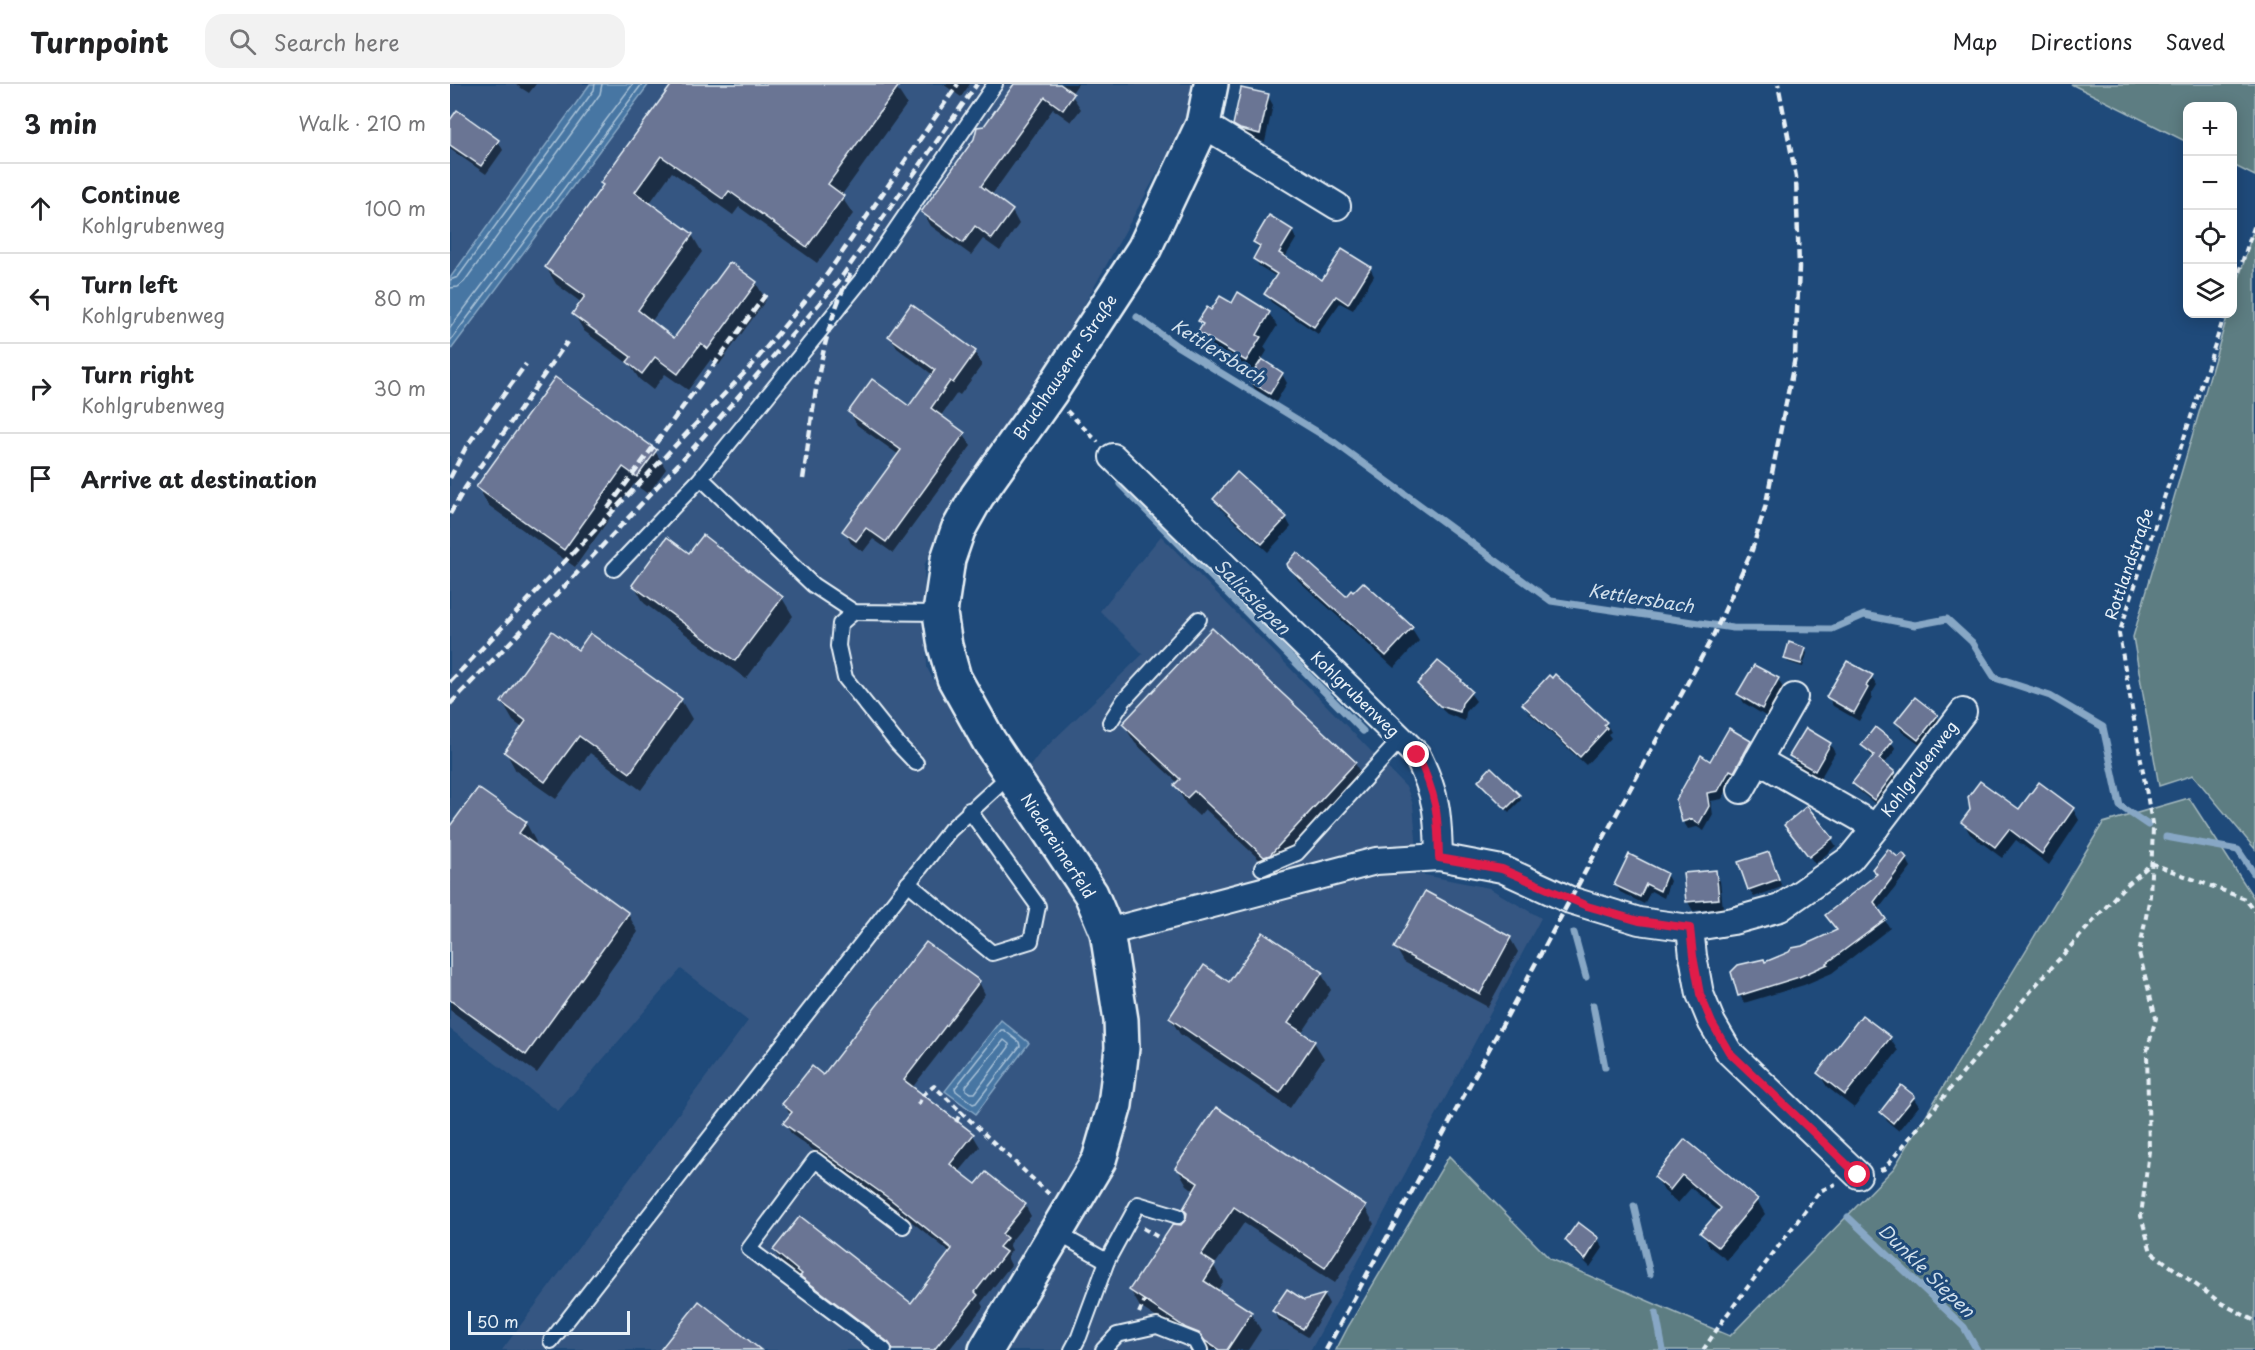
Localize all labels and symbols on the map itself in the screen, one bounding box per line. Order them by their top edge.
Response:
street label: Bruchhausener Straße [1006,289,1122,444]
water label: Kettlersbach [1167,311,1271,391]
street label: Rottlandstraße [2098,505,2158,623]
water label: Saliasiepen [1209,552,1298,641]
water label: Kettlersbach [1587,576,1696,619]
street label: Kohlgrubenweg [1306,645,1405,742]
street label: Kohlgrubenweg [1874,715,1962,822]
route end [1403,741,1429,767]
street label: Niedereimerfeld [1016,788,1102,903]
route start [1844,1161,1870,1187]
water label: Dunkle Siepen [1873,1217,1982,1324]
scale bar [468,1308,630,1336]

